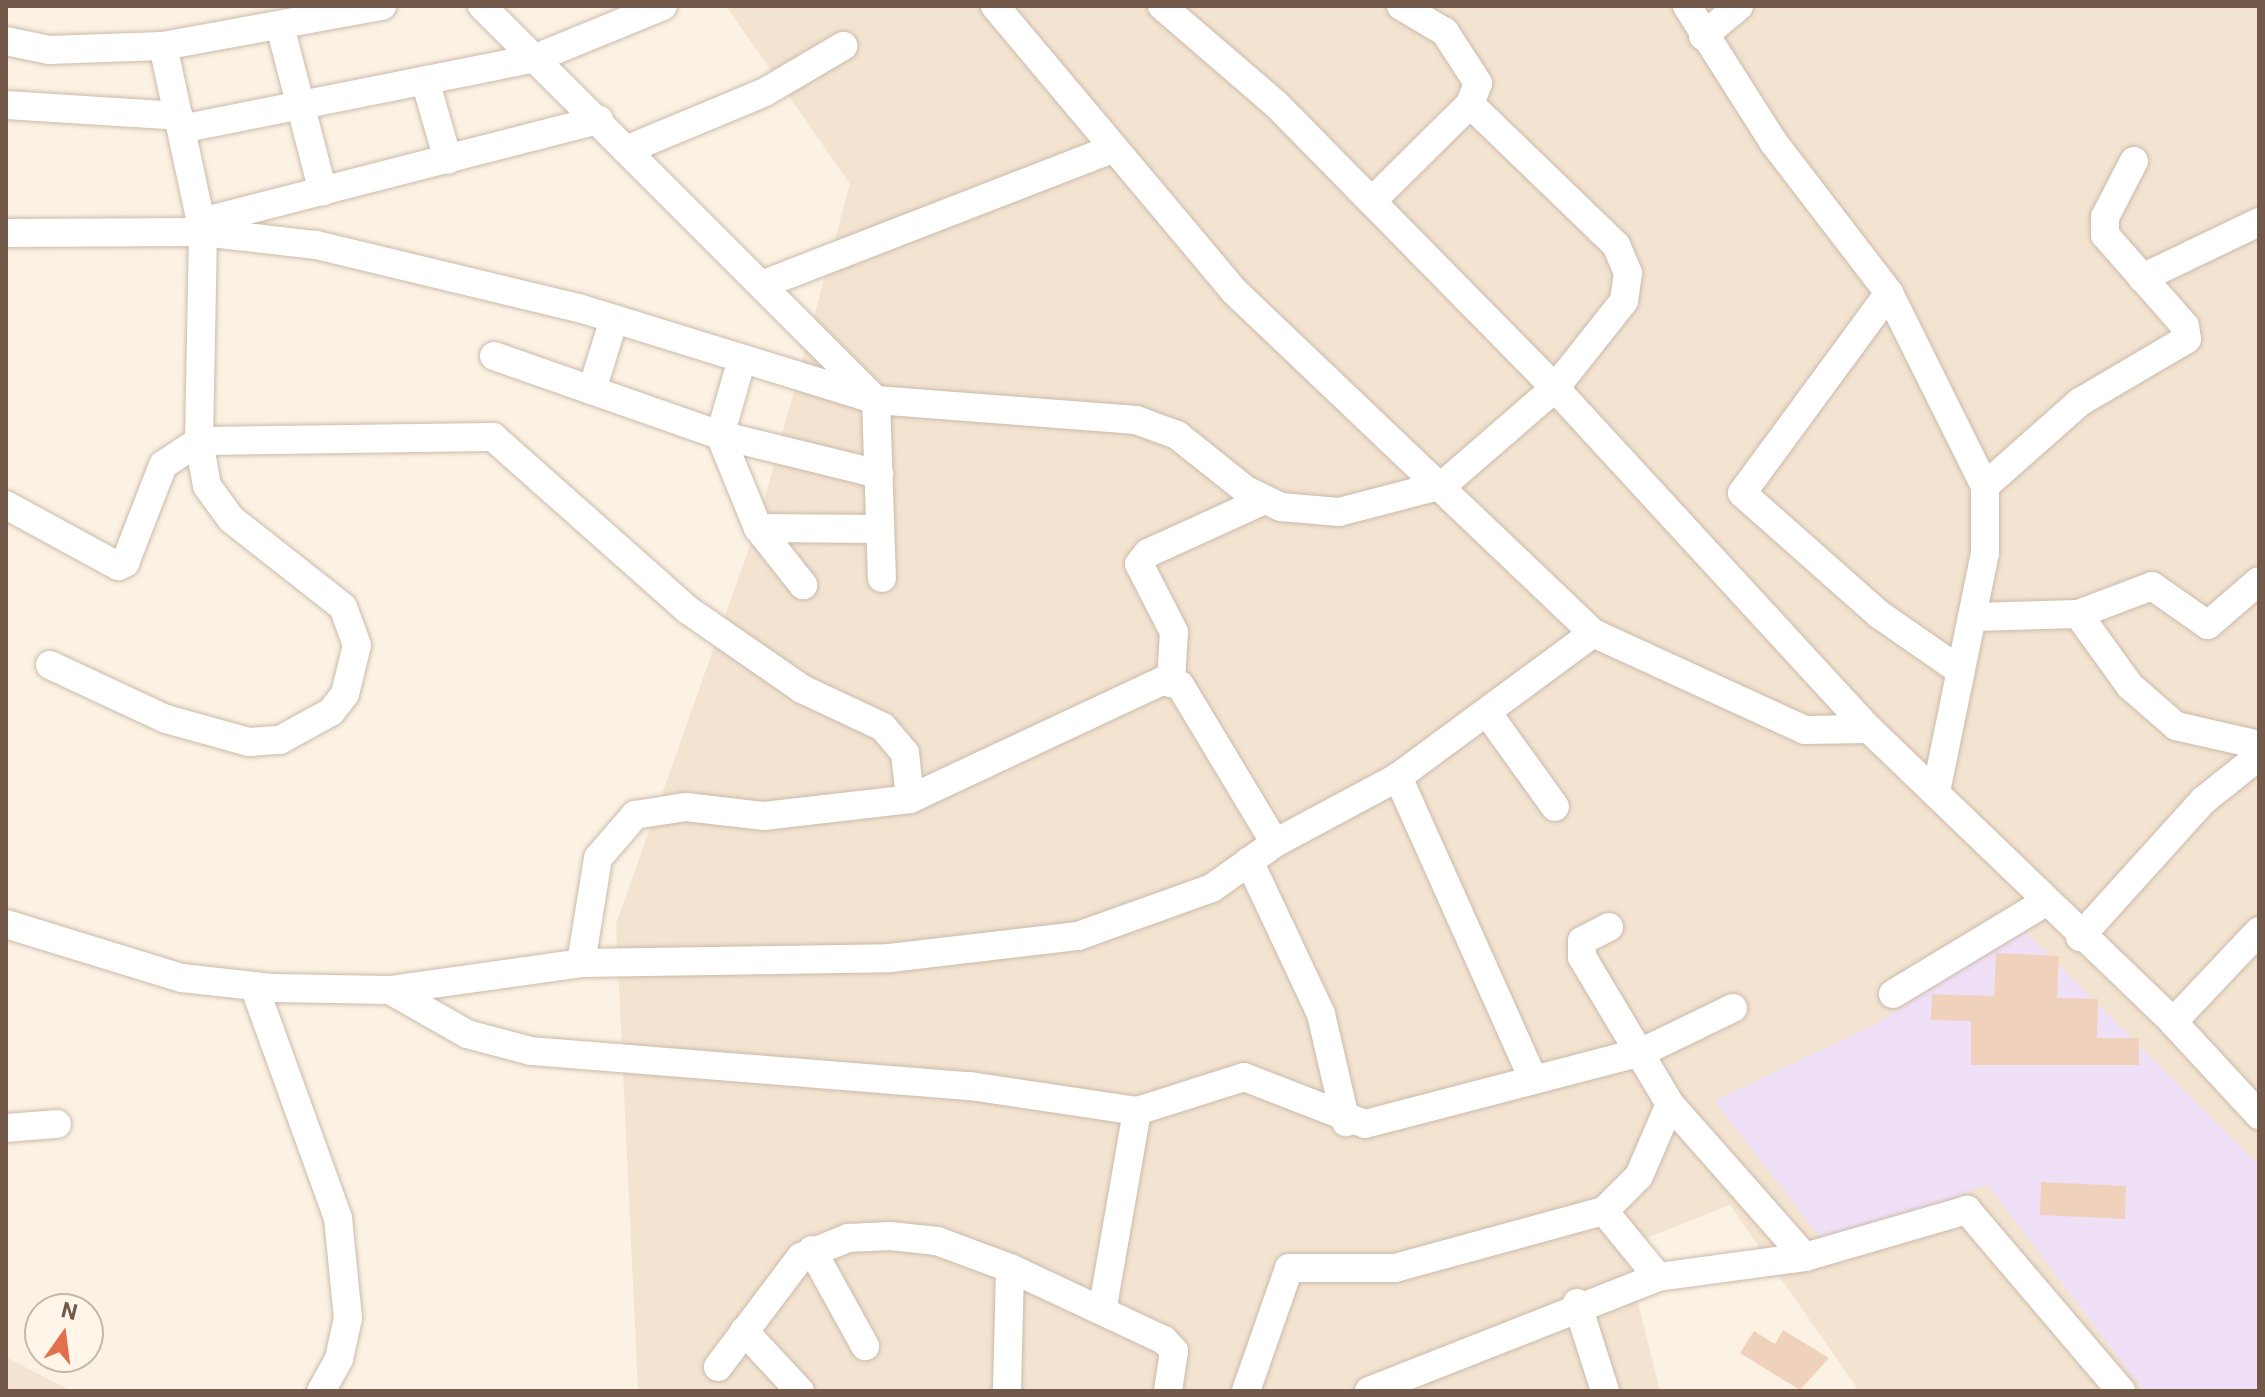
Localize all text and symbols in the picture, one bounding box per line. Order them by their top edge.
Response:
north arrow [24,1293,104,1373]
text: N [59,1297,80,1325]

